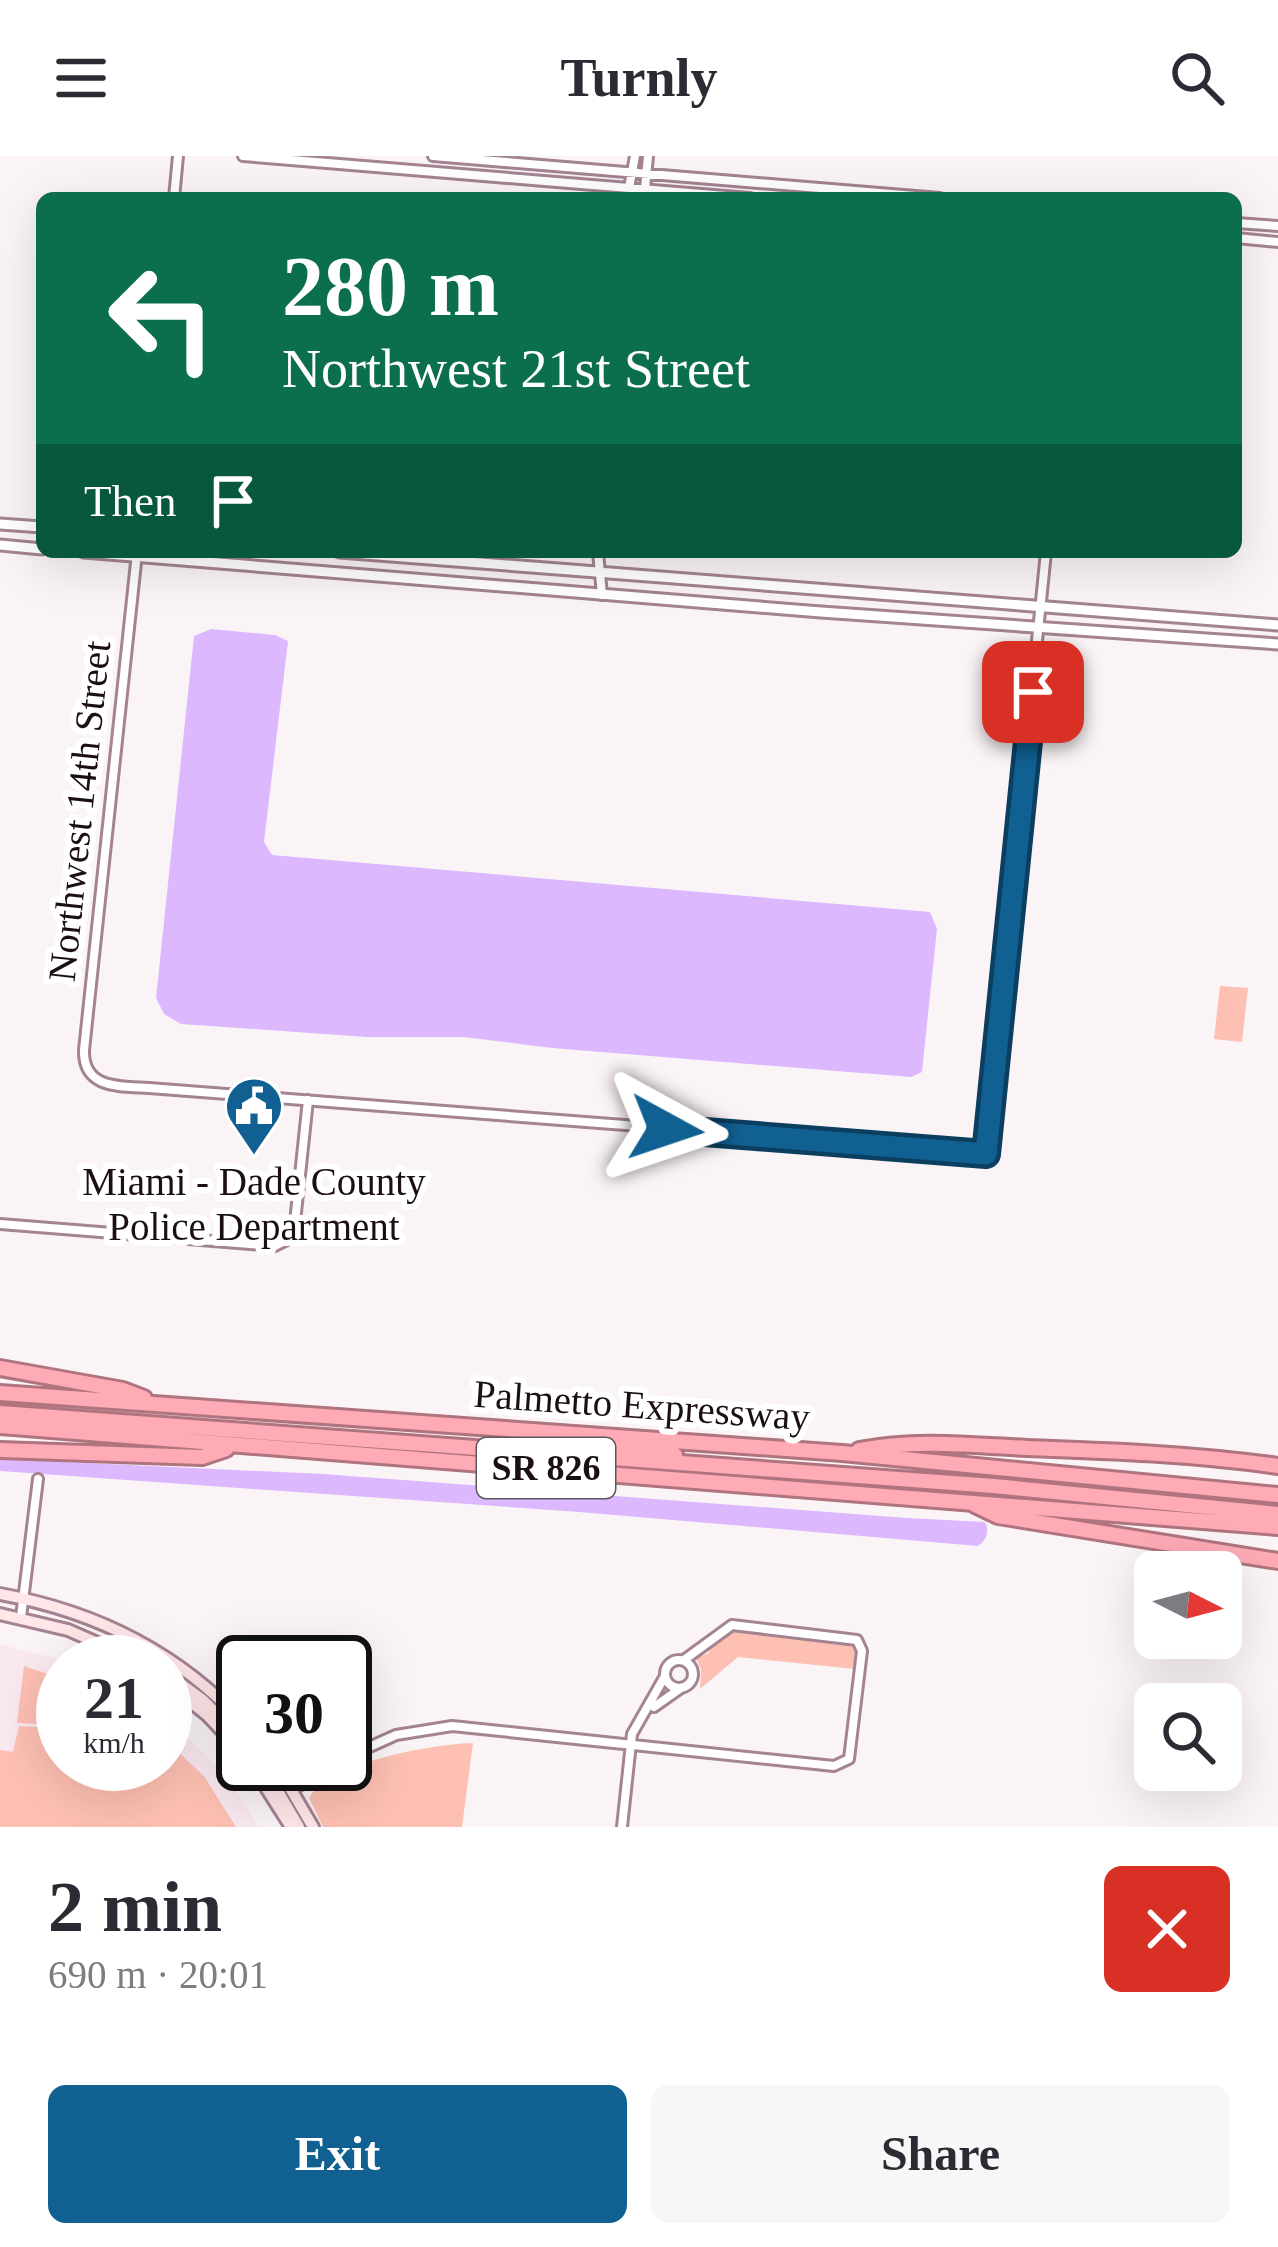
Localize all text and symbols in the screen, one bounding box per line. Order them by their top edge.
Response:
icon: menu [48,45,114,111]
icon: search [1164,45,1230,111]
text: Turnly [560,48,718,108]
icon: left [84,240,240,396]
text: 280 m [282,240,499,333]
text: Northwest 21st Street [282,339,750,399]
icon: arrive [200,468,266,534]
text: Then [84,476,176,526]
street label: Northwest 14th Street [40,638,118,983]
pin [982,641,1084,743]
icon: arrive [1000,659,1066,725]
position arrow [603,1066,729,1192]
public building icon: Miami - Dade County Police Department [223,1075,285,1157]
place label: Miami - Dade County Police Department [82,1160,426,1249]
street label: Palmetto Expressway [472,1372,812,1439]
road number: SR 826 [477,1438,615,1498]
north arrow [1134,1551,1242,1659]
map controls [1134,1551,1242,1791]
speed limit sign: 30 [216,1635,372,1791]
text: 21 [84,1665,144,1731]
button: search [1134,1683,1242,1791]
text: km/h [83,1726,145,1759]
button: close [1104,1866,1230,1992]
text: 2 min [48,1867,222,1947]
text: 690 m · 20:01 [48,1953,268,1996]
button: Exit [48,2085,627,2223]
button: Share [651,2085,1230,2223]

